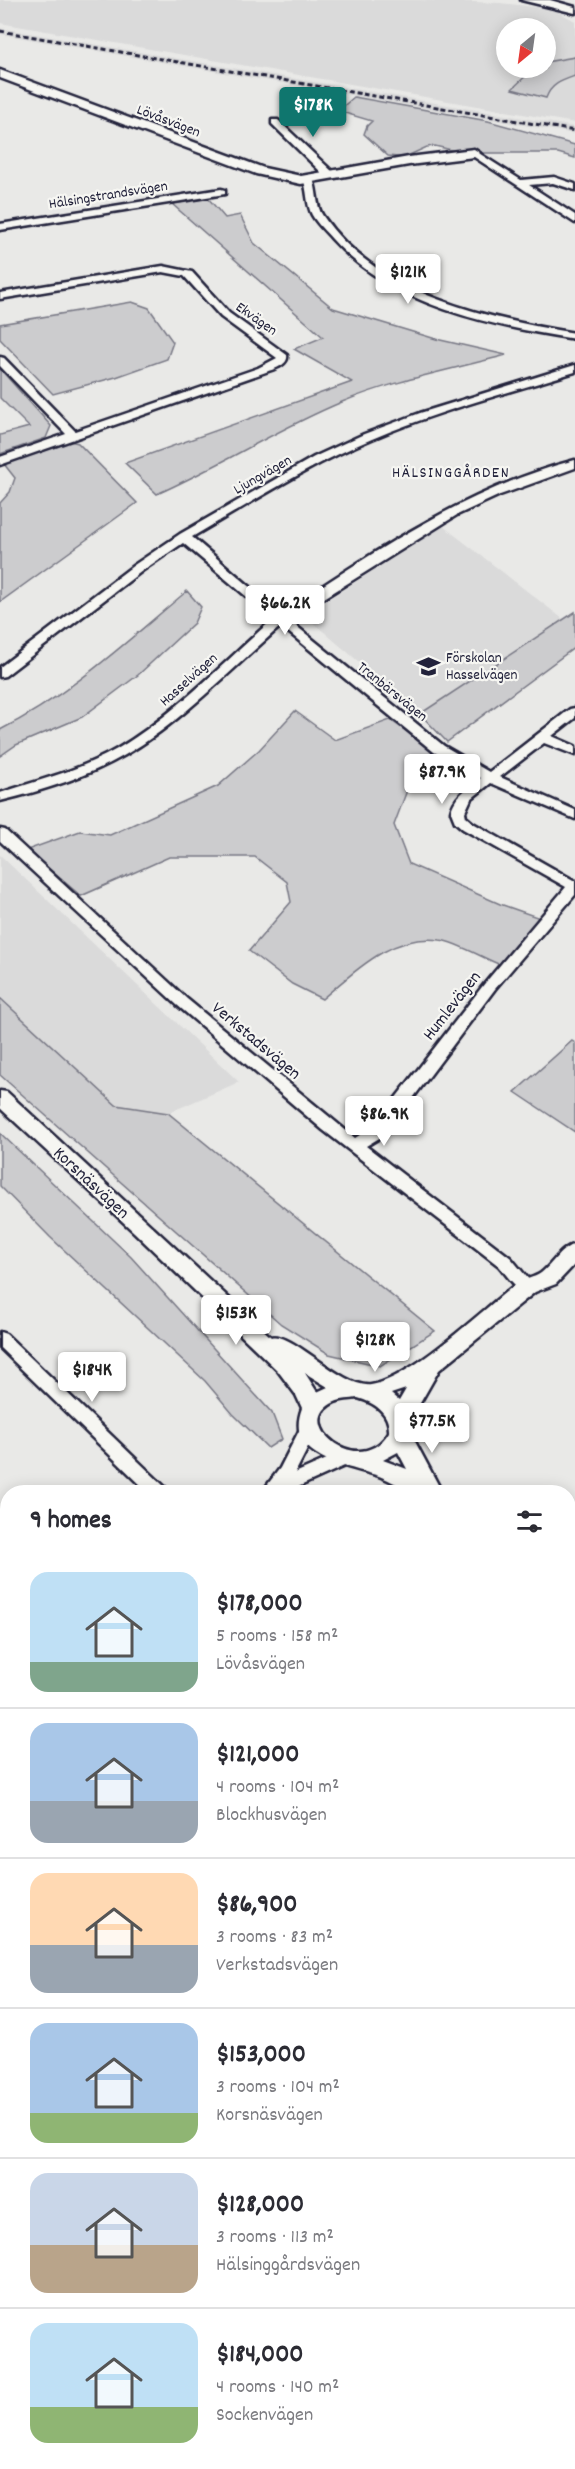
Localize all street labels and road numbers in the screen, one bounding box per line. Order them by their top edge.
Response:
street label: Lövåsvägen [133,100,203,144]
street label: Hälsingstrandsvägen [47,176,169,216]
street label: Ekvägen [230,297,281,342]
street label: Ljungvägen [230,450,296,501]
street label: Hasselvägen [155,648,223,713]
street label: Tranbärsvägen [352,657,432,728]
street label: Humlevägen [418,966,488,1047]
street label: Verkstadsvägen [205,997,306,1087]
street label: Korsnäsvägen [47,1142,134,1226]

